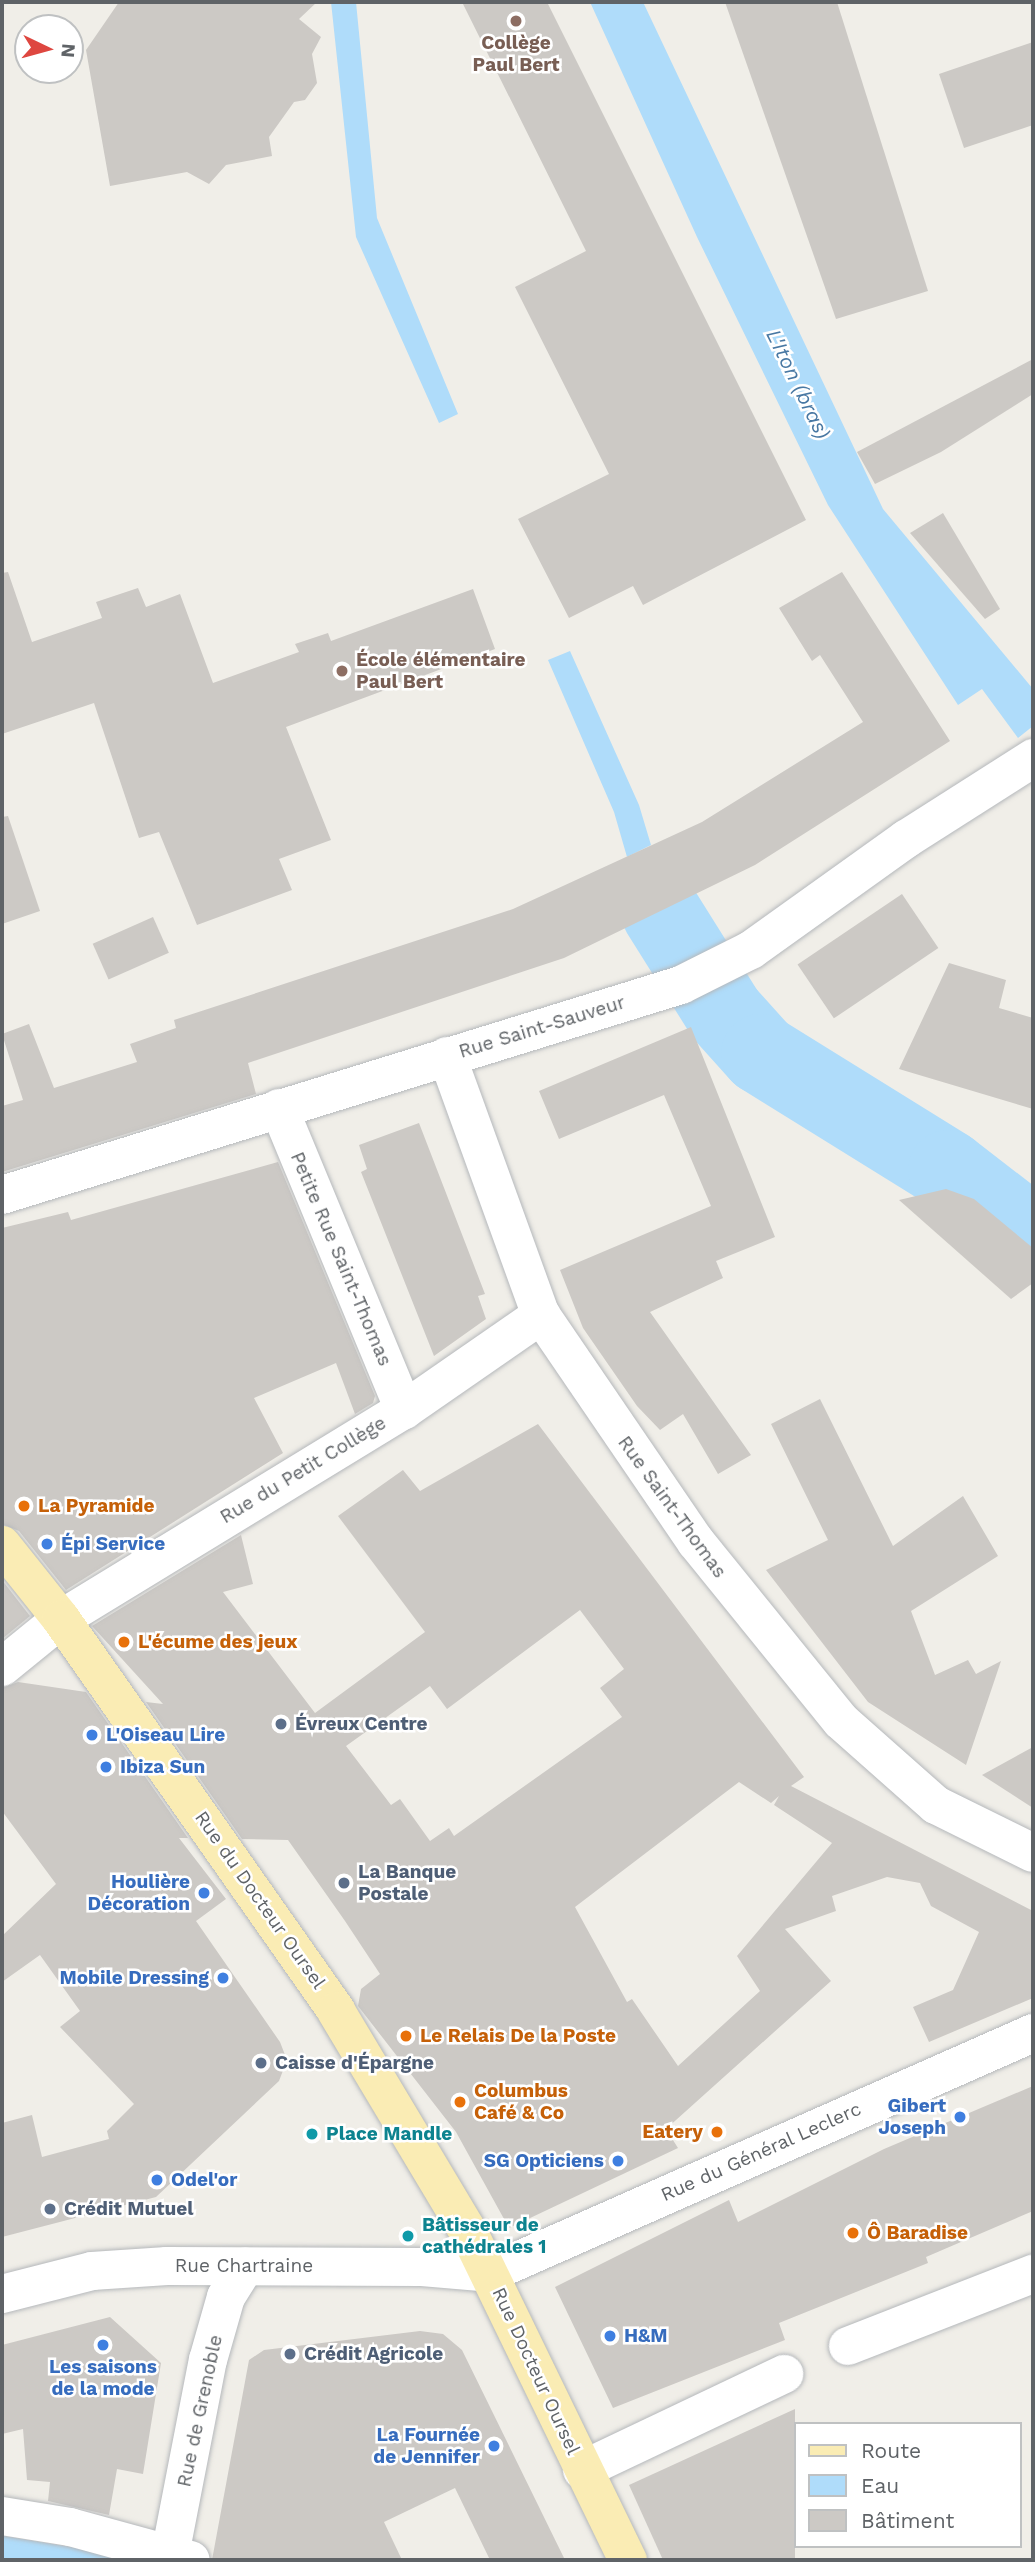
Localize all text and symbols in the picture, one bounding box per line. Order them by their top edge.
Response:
marker: Collège Paul Bert [508,13,524,29]
north arrow [14,14,84,84]
place label: Collège Paul Bert [472,32,560,76]
text: N [56,43,80,59]
water label: L'Iton (bras) [761,325,835,443]
place label: École élémentaire Paul Bert [356,649,526,693]
marker: École élémentaire Paul Bert [334,663,350,679]
street label: Rue Saint-Sauveur [456,991,628,1063]
street label: Petite Rue Saint-Thomas [286,1149,396,1369]
street label: Rue du Petit Collège [216,1411,390,1529]
street label: Rue Saint-Thomas [613,1432,731,1582]
place label: La Pyramide [38,1495,155,1517]
marker: La Pyramide [16,1498,32,1514]
place label: Épi Service [61,1533,165,1555]
marker: Épi Service [39,1536,55,1552]
place label: L'écume des jeux [138,1631,298,1653]
marker: L'écume des jeux [116,1634,132,1650]
place label: Évreux Centre [295,1713,428,1735]
marker: Évreux Centre [273,1716,289,1732]
place label: L'Oiseau Lire [106,1724,225,1746]
marker: L'Oiseau Lire [84,1727,100,1743]
place label: Ibiza Sun [120,1756,205,1778]
marker: Ibiza Sun [98,1759,114,1775]
street label: Rue du Docteur Oursel [190,1806,330,1994]
place label: La Banque Postale [358,1861,456,1905]
place label: Houlière Décoration [88,1871,190,1915]
marker: La Banque Postale [336,1875,352,1891]
marker: Houlière Décoration [196,1885,212,1901]
place label: Mobile Dressing [59,1967,209,1989]
marker: Mobile Dressing [215,1970,231,1986]
place label: Le Relais De la Poste [420,2025,616,2047]
marker: Le Relais De la Poste [398,2028,414,2044]
place label: Caisse d'Épargne [275,2052,434,2074]
marker: Caisse d'Épargne [253,2055,269,2071]
place label: Columbus Café & Co [474,2080,568,2124]
marker: Columbus Café & Co [452,2094,468,2110]
place label: Gibert Joseph [878,2095,946,2139]
street label: Rue du Général Leclerc [657,2097,865,2207]
marker: Gibert Joseph [952,2109,968,2125]
place label: Eatery [642,2121,703,2143]
place label: Place Mandle [326,2123,452,2145]
marker: Eatery [709,2124,725,2140]
marker: Place Mandle [304,2126,320,2142]
place label: SG Opticiens [484,2150,604,2172]
marker: SG Opticiens [610,2153,626,2169]
place label: Odel'or [171,2169,237,2191]
marker: Odel'or [149,2172,165,2188]
place label: Crédit Mutuel [64,2198,193,2220]
marker: Crédit Mutuel [42,2201,58,2217]
place label: Bâtisseur de cathédrales 1 [422,2214,547,2258]
place label: Ô Baradise [867,2222,968,2244]
marker: Ô Baradise [845,2225,861,2241]
marker: Bâtisseur de cathédrales 1 [400,2228,416,2244]
street label: Rue Chartraine [175,2255,313,2277]
street label: Rue Docteur Oursel [487,2284,585,2458]
place label: H&M [624,2325,668,2347]
marker: H&M [602,2328,618,2344]
street label: Rue de Grenoble [173,2333,227,2489]
marker: Les saisons de la mode [95,2337,111,2353]
place label: Crédit Agricole [304,2343,444,2365]
marker: Crédit Agricole [282,2346,298,2362]
place label: Les saisons de la mode [49,2356,157,2400]
legend [794,2422,1021,2548]
place label: La Fournée de Jennifer [373,2424,480,2468]
marker: La Fournée de Jennifer [486,2438,502,2454]
text: Route [861,2438,921,2463]
text: Eau [861,2473,899,2498]
text: Bâtiment [861,2508,954,2533]

